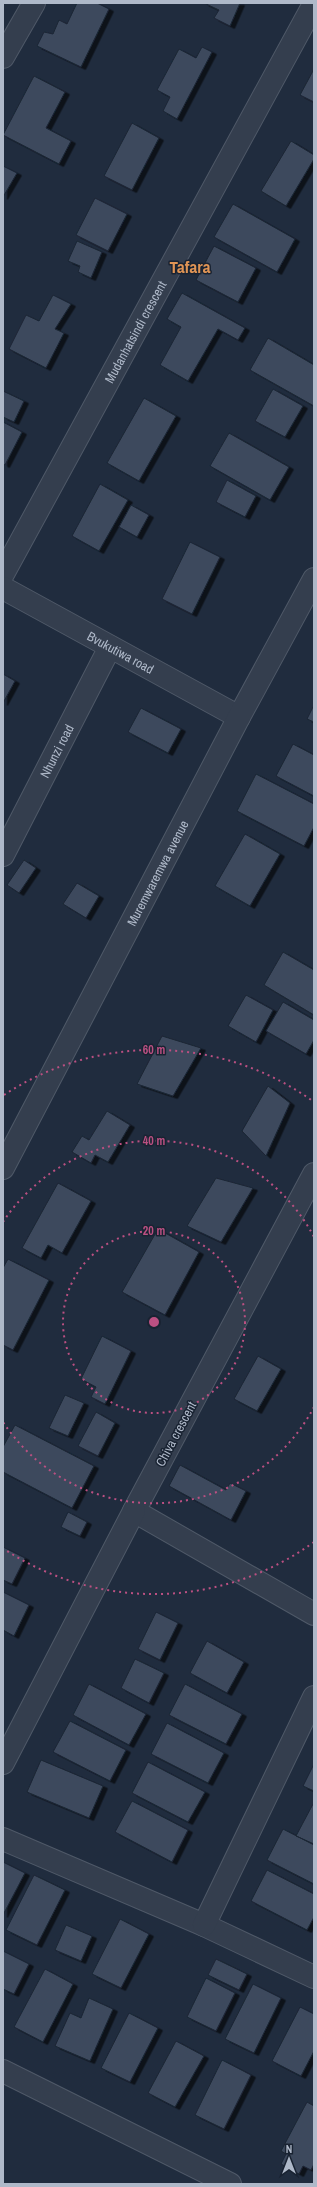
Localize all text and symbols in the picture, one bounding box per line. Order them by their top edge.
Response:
district label: Tafara [170,255,211,278]
street label: Mudanhatsindi crescent [100,278,170,386]
street label: Bvukutiwa road [84,627,157,677]
street label: Nhunzi road [36,721,77,781]
street label: Muremwaremwa avenue [123,817,192,929]
text: 60 m [143,1042,165,1058]
text: 40 m [143,1133,165,1149]
text: 20 m [143,1223,165,1239]
centre of rings [147,1315,161,1329]
street label: Chiva crescent [152,1399,200,1469]
north arrow [269,2139,309,2179]
text: N [286,2142,292,2156]

